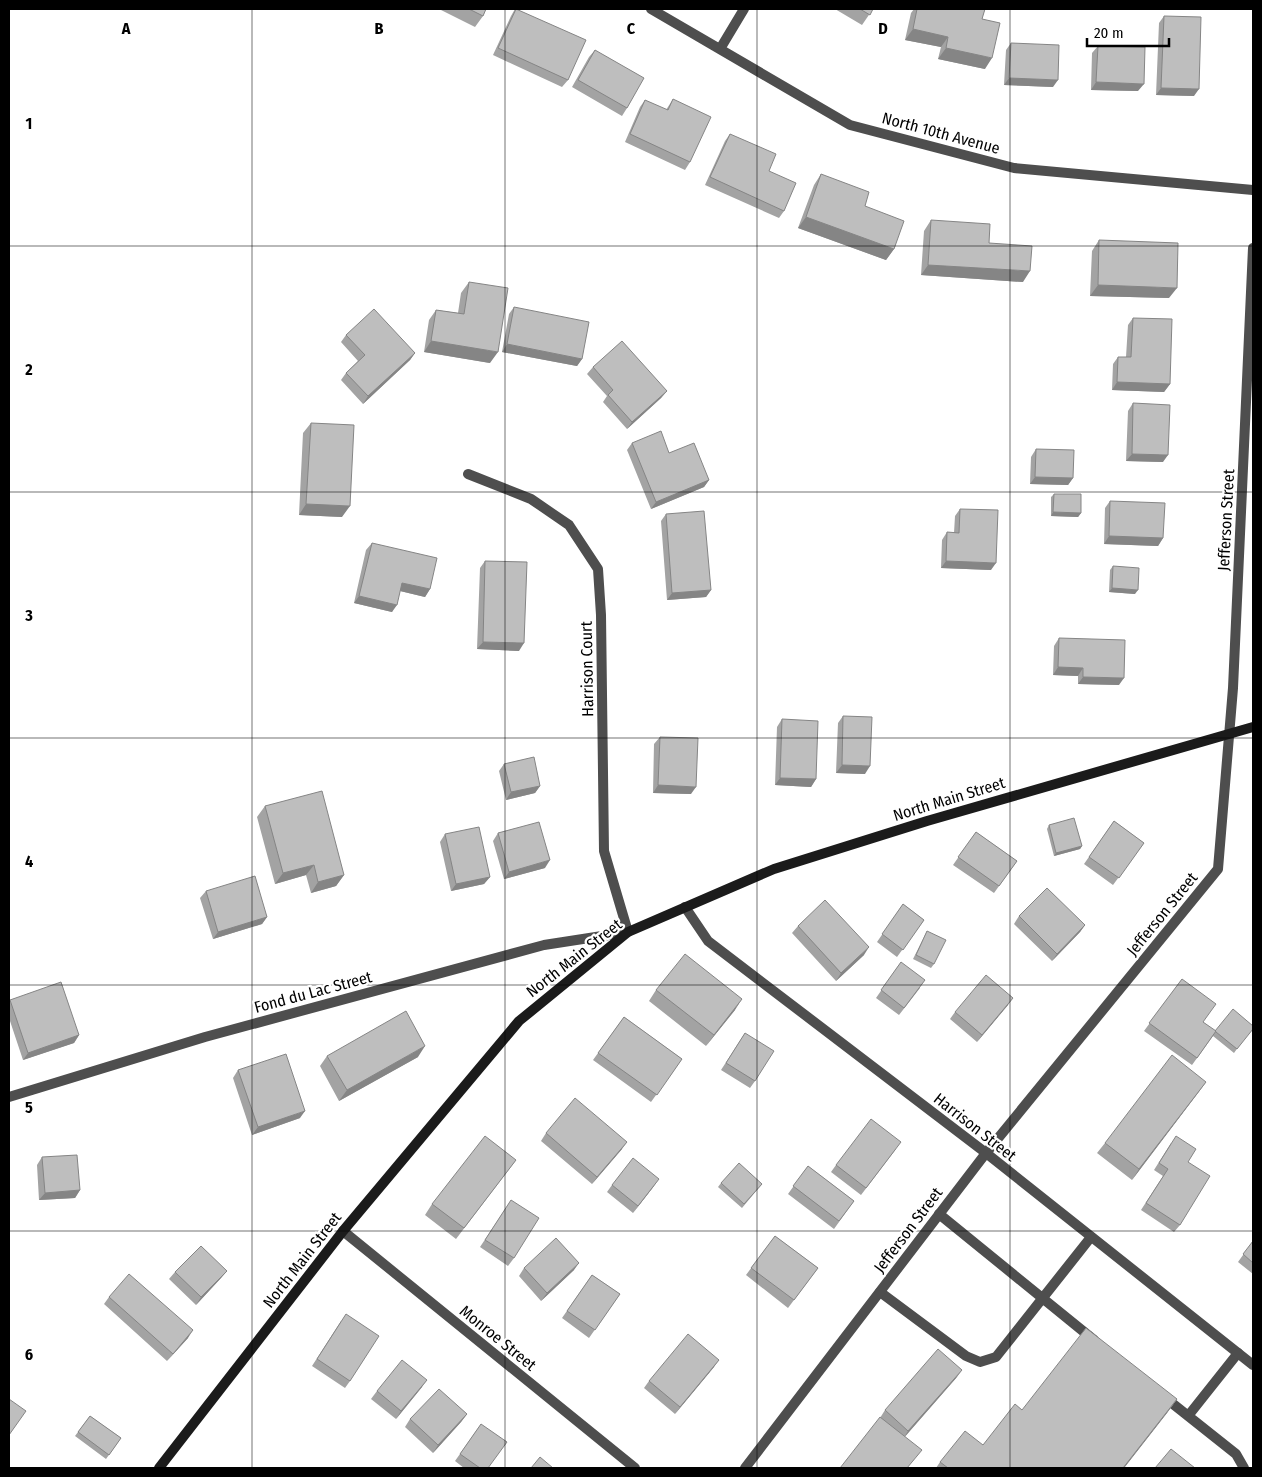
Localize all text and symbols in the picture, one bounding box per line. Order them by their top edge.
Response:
scale bar [1087,15,1170,47]
text: A [121,19,131,38]
text: B [375,19,384,38]
text: C [627,19,636,38]
text: D [878,19,888,38]
text: 20 m [1094,24,1124,42]
street label: North 10th Avenue [880,108,1002,158]
text: 1 [26,114,32,133]
text: 2 [24,360,33,379]
street label: Jefferson Street [1214,468,1238,571]
text: 3 [24,606,33,625]
street label: Harrison Court [577,620,597,717]
street label: North Main Street [891,773,1008,825]
text: 4 [25,852,33,871]
street label: Jefferson Street [1123,868,1202,960]
street label: North Main Street [522,914,626,1001]
street label: Fond du Lac Street [252,967,375,1017]
street label: Harrison Street [930,1089,1021,1166]
text: 5 [25,1098,33,1117]
street label: Jefferson Street [870,1183,947,1276]
street label: North Main Street [259,1208,346,1312]
street label: Monroe Street [456,1301,541,1375]
text: 6 [25,1345,33,1364]

